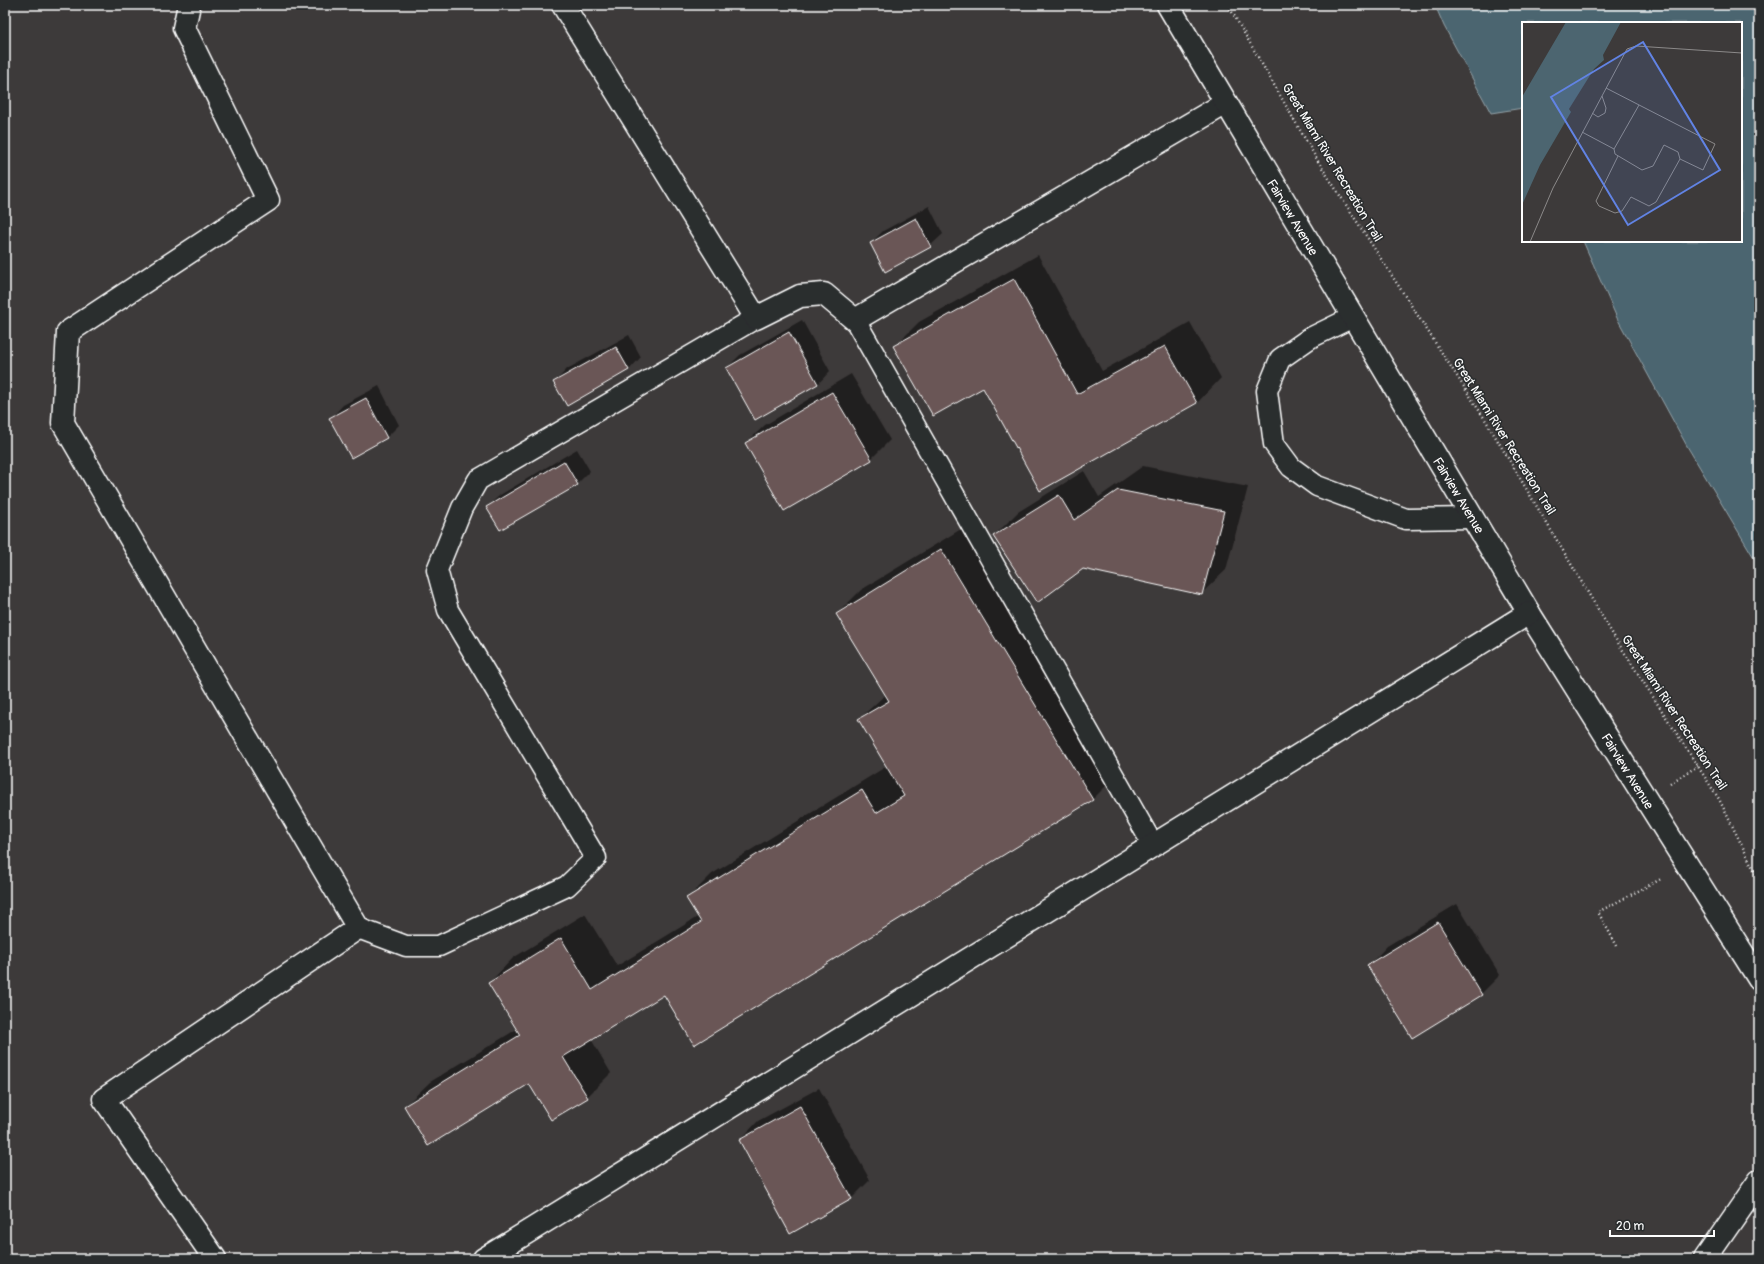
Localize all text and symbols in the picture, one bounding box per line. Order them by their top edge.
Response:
inset map [1522,22,1742,242]
street label: Great Miami River Recreation Trail [1278,80,1386,245]
street label: Fairview Avenue [1263,176,1321,259]
street label: Great Miami River Recreation Trail [1449,355,1559,518]
street label: Fairview Avenue [1429,454,1487,537]
street label: Great Miami River Recreation Trail [1618,632,1730,793]
street label: Fairview Avenue [1598,731,1657,813]
scale bar [1610,1212,1714,1238]
text: 20 m [1616,1219,1645,1234]

